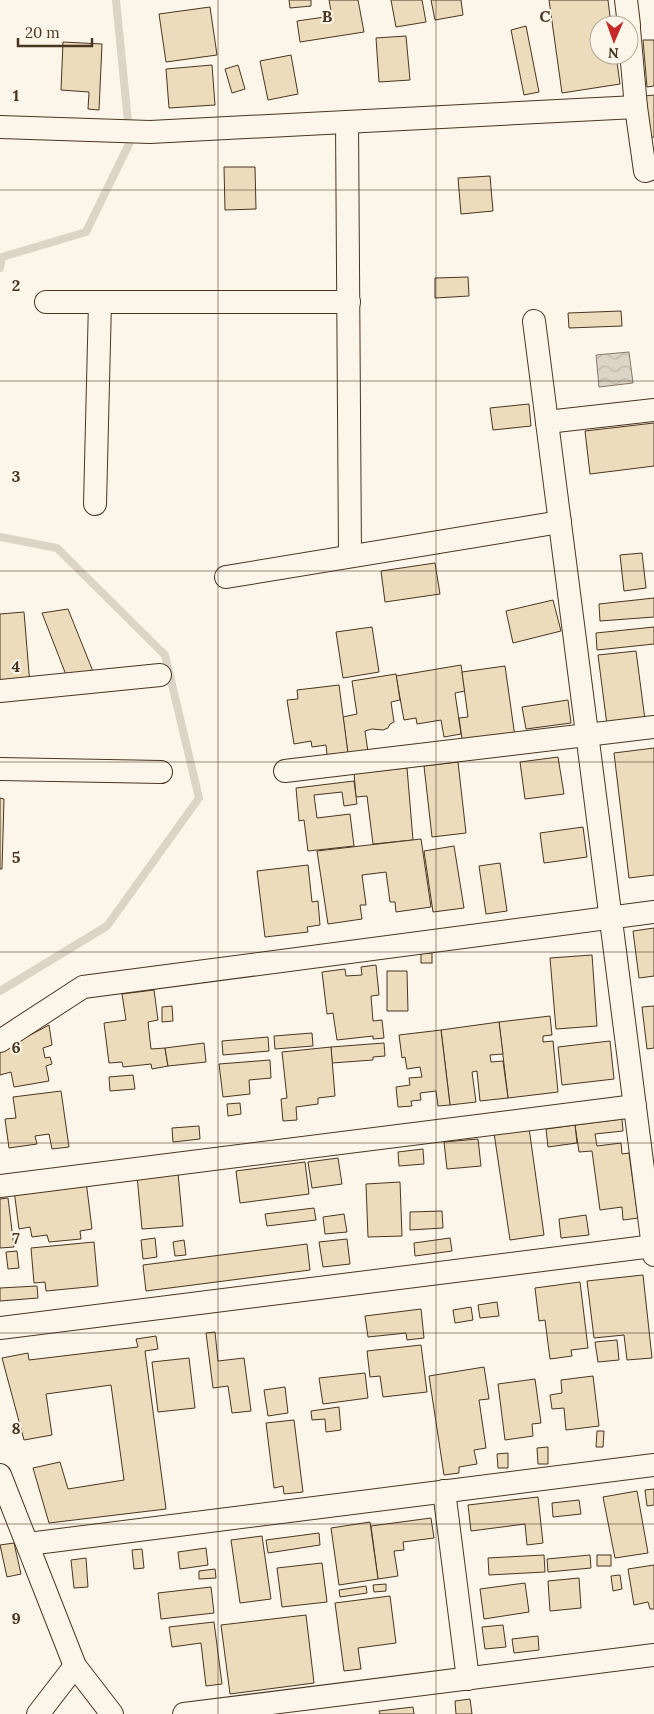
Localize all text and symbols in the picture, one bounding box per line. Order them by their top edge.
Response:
text: B [322,6,333,26]
text: C [539,6,551,26]
scale bar [18,15,91,47]
north arrow [589,15,639,65]
text: 20 m [25,23,60,42]
text: N [608,44,619,62]
text: 1 [13,85,19,105]
text: 2 [12,275,20,295]
text: 3 [12,466,21,486]
text: 4 [12,656,21,676]
text: 5 [12,847,21,867]
text: 6 [11,1037,21,1057]
text: 7 [12,1228,20,1248]
text: 8 [11,1418,21,1438]
text: 9 [11,1608,21,1628]

